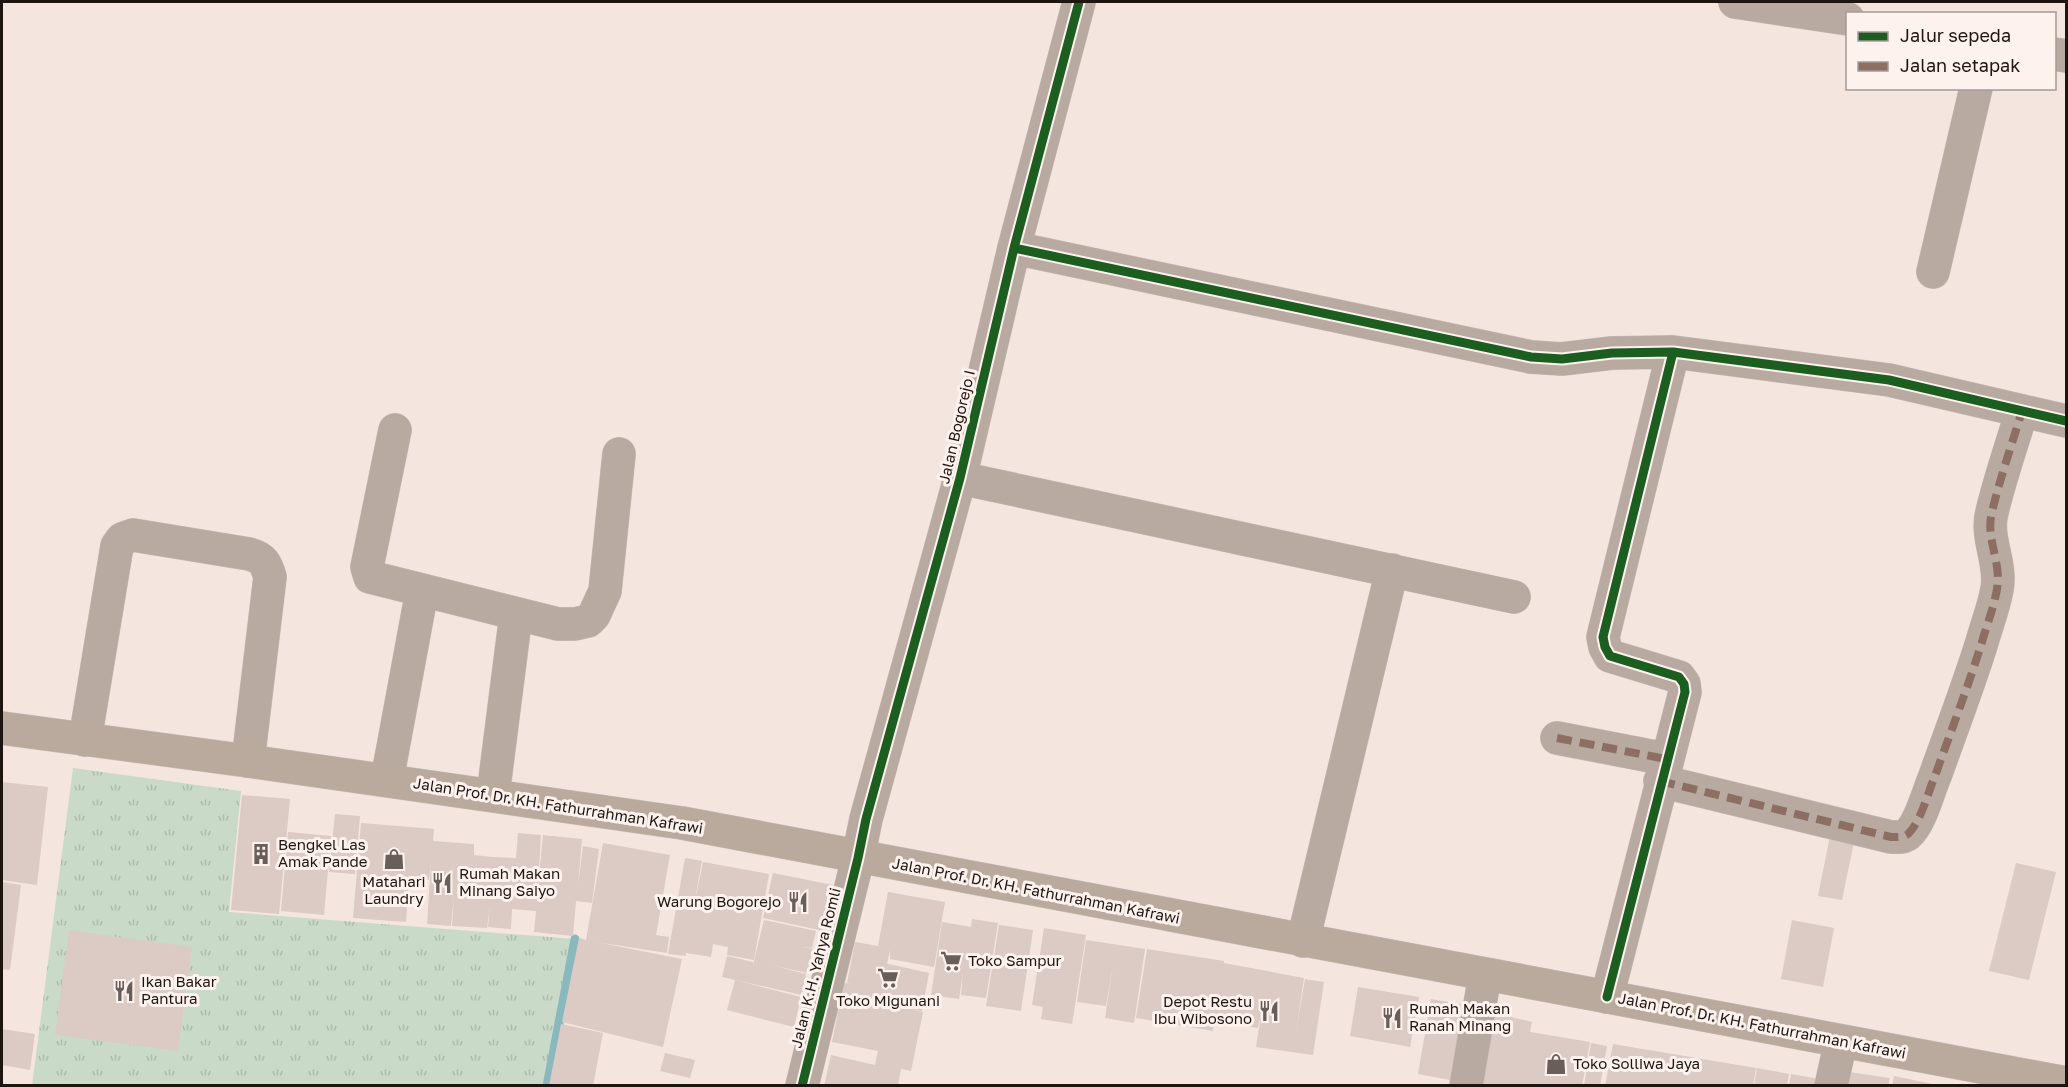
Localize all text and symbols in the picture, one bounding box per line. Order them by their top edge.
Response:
legend [1846,12,2056,90]
text: Jalur sepeda [1900,24,2011,46]
text: Jalan setapak [1900,54,2020,76]
street label: Jalan Bogorejo I [934,368,978,485]
street label: Jalan Prof. Dr. KH. Fathurrahman Kafrawi [412,773,704,837]
place label: Bengkel Las Amak Pande [278,835,368,870]
building icon: Bengkel Las Amak Pande [249,842,273,866]
shop icon: Matahari Laundry [382,847,406,871]
street label: Jalan Prof. Dr. KH. Fathurrahman Kafrawi [891,853,1182,927]
place label: Rumah Makan Minang Saiyo [459,864,560,899]
restaurant icon: Rumah Makan Minang Saiyo [430,871,454,895]
place label: Matahari Laundry [362,872,426,907]
street label: Jalan K.H. Yahya Romli [786,886,844,1050]
restaurant icon: Warung Bogorejo [786,890,810,914]
place label: Warung Bogorejo [657,892,781,910]
supermarket icon: Toko Sampur [939,949,963,973]
place label: Toko Sampur [968,951,1062,969]
supermarket icon: Toko Migunani [876,966,900,990]
place label: Ikan Bakar Pantura [141,972,217,1007]
restaurant icon: Ikan Bakar Pantura [112,979,136,1003]
street label: Jalan Prof. Dr. KH. Fathurrahman Kafrawi [1617,988,1908,1062]
place label: Toko Migunani [836,991,940,1009]
place label: Depot Restu Ibu Wibosono [1153,992,1252,1027]
restaurant icon: Depot Restu Ibu Wibosono [1257,999,1281,1023]
place label: Rumah Makan Ranah Minang [1409,999,1511,1034]
restaurant icon: Rumah Makan Ranah Minang [1380,1006,1404,1030]
shop icon: Toko Solliwa Jaya [1544,1052,1568,1076]
place label: Toko Solliwa Jaya [1573,1054,1700,1072]

